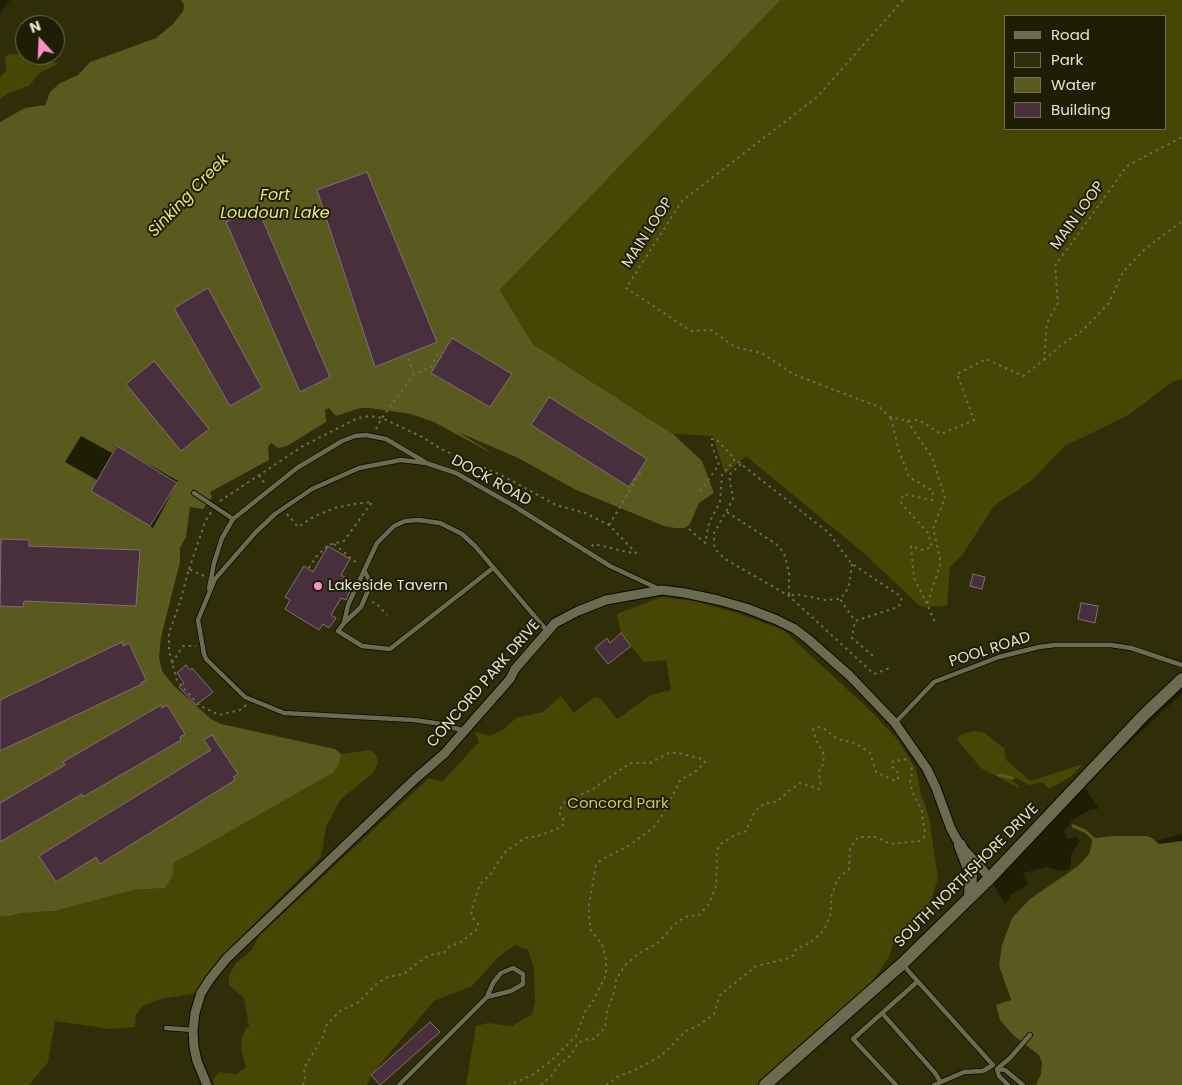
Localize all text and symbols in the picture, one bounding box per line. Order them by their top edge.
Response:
north arrow [15,15,65,65]
legend [1004,15,1167,130]
text: N [27,16,44,38]
text: Road [1051,24,1090,45]
text: Park [1051,49,1083,70]
text: Water [1051,74,1096,95]
text: Building [1051,99,1111,120]
water label: Sinking Creek [145,151,233,241]
street label: MAIN LOOP [1047,178,1109,254]
water label: Fort Loudoun Lake [220,186,330,224]
street label: MAIN LOOP [619,195,677,271]
street label: DOCK ROAD [448,452,534,510]
place label: Lakeside Tavern [328,577,448,595]
marker: Lakeside Tavern [312,580,324,592]
street label: CONCORD PARK DRIVE [424,617,544,751]
street label: POOL ROAD [947,628,1033,672]
park label: Concord Park [567,795,669,813]
street label: SOUTH NORTHSHORE DRIVE [891,800,1043,952]

